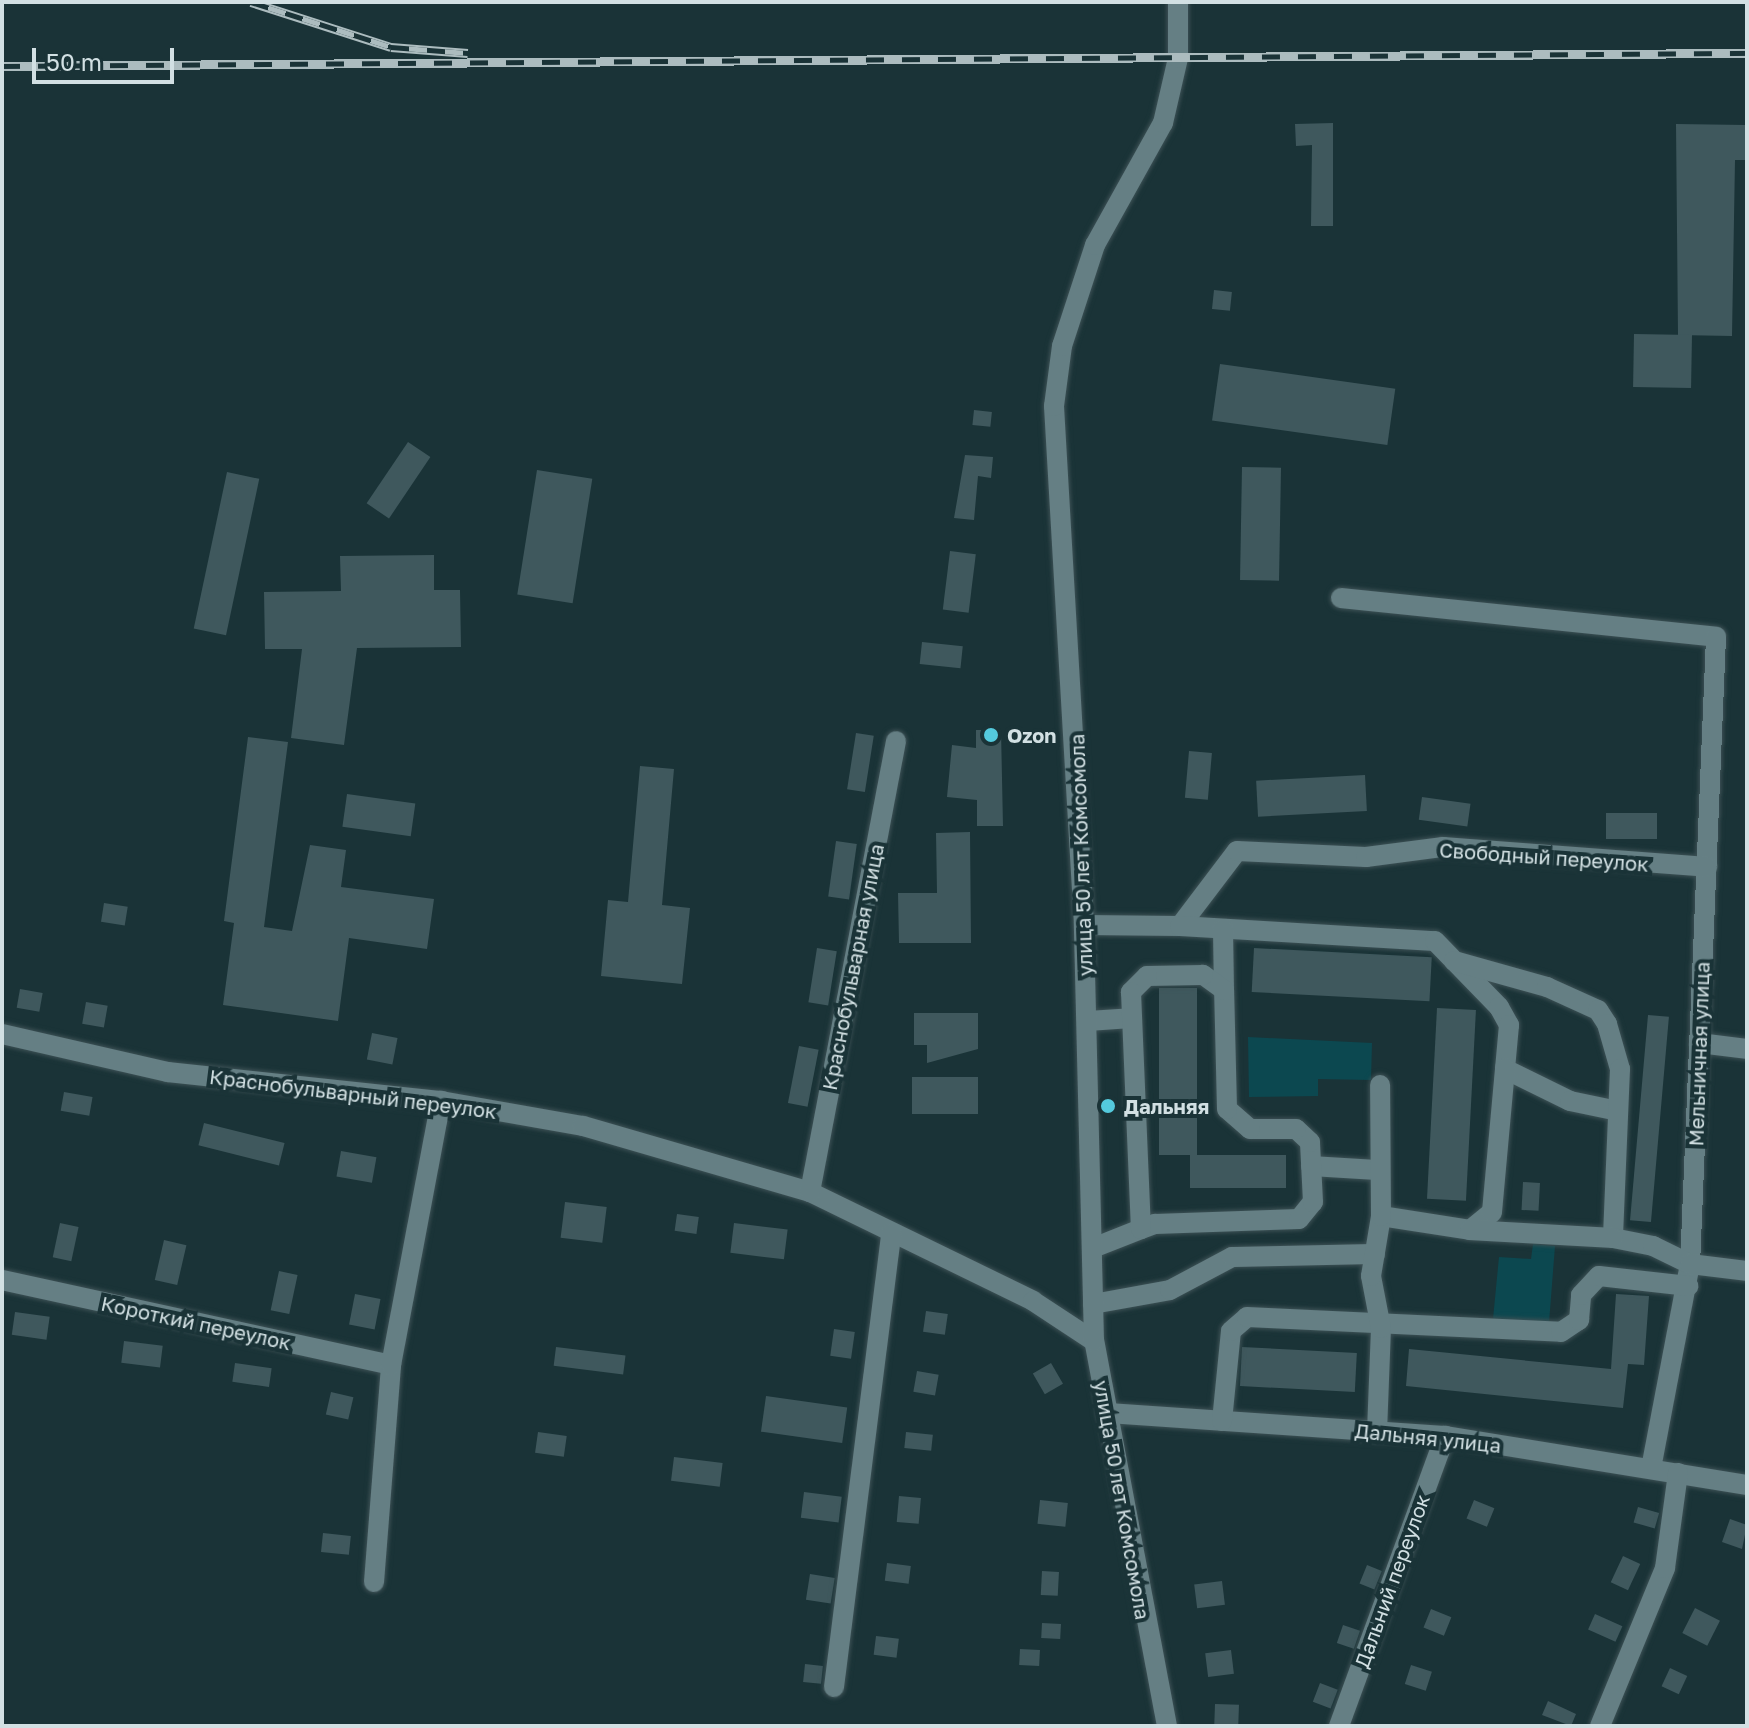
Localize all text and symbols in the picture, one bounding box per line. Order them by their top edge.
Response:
scale bar [36,32,178,82]
text: 50 m [46,47,102,76]
place label: Ozon [1007,723,1056,747]
marker: Ozon [982,726,1000,744]
street label: улица 50 лет Комсомола [1065,733,1097,977]
street label: Свободный переулок [1439,838,1649,876]
street label: Краснобульварная улица [817,842,889,1092]
street label: Мельничная улица [1684,961,1714,1147]
street label: Краснобульварный переулок [208,1064,498,1124]
place label: Дальняя [1124,1094,1209,1118]
marker: Дальняя [1099,1097,1117,1115]
street label: Короткий переулок [99,1291,293,1355]
street label: улица 50 лет Комсомола [1089,1378,1155,1622]
street label: Дальняя улица [1354,1418,1502,1458]
street label: Дальний переулок [1349,1491,1435,1671]

